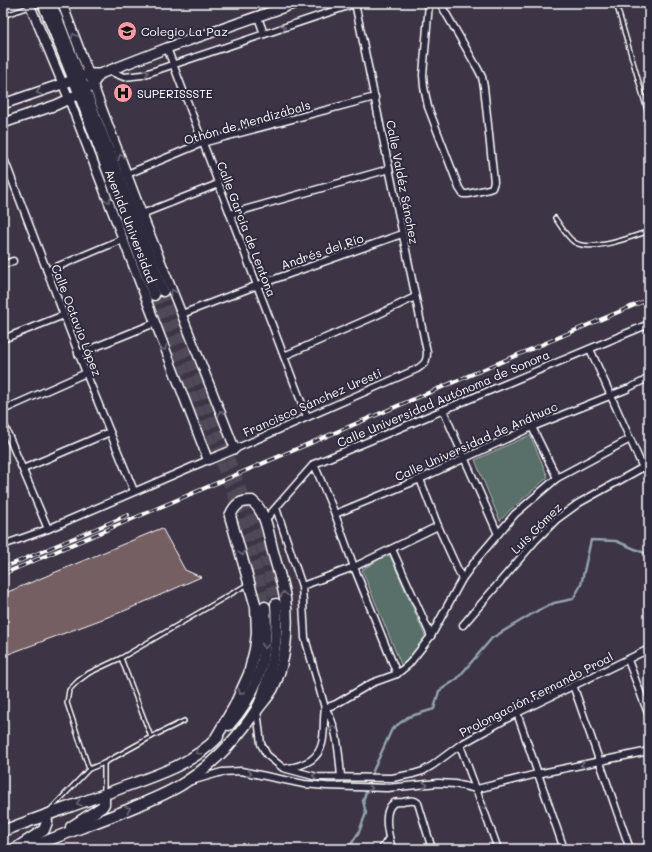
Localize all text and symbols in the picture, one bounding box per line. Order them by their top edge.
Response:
school or university icon: Colegio La Paz [116,20,138,42]
place label: Colegio La Paz [141,23,228,39]
one-way arrow [279,24,286,32]
one-way arrow [71,33,79,40]
one-way arrow [142,69,149,78]
hospital icon: SUPERISSSTE [112,82,134,104]
place label: SUPERISSSTE [137,85,213,101]
one-way arrow [36,87,43,96]
street label: Othón de Mendizábals [182,96,312,148]
street label: Calle Valdéz Sánchez [383,119,423,246]
one-way arrow [117,154,125,161]
street label: Calle García de Lentona [214,159,280,299]
street label: Avenida Universidad [102,167,160,285]
one-way arrow [103,197,111,204]
street label: Andrés del Río [279,229,365,273]
street label: Calle Octavio López [48,262,106,379]
one-way arrow [170,288,178,296]
one-way arrow [160,344,168,351]
street label: Calle Universidad Autónoma de Sonora [334,346,552,450]
street label: Francisco Sánchez Uresti [240,364,384,440]
street label: Calle Universidad de Anáhuac [392,398,560,484]
one-way arrow [217,409,225,416]
street label: Luis Gómez [507,499,565,557]
one-way arrow [237,549,246,556]
one-way arrow [280,591,288,597]
one-way arrow [261,643,270,649]
street label: Prolongación Fernando Proal [456,648,616,740]
one-way arrow [237,689,245,696]
one-way arrow [330,725,338,731]
one-way arrow [196,747,203,754]
one-way arrow [580,761,587,769]
one-way arrow [246,768,252,777]
one-way arrow [312,772,318,781]
one-way arrow [422,780,428,789]
one-way arrow [367,784,373,792]
one-way arrow [76,799,83,807]
one-way arrow [479,804,487,811]
one-way arrow [125,806,132,814]

